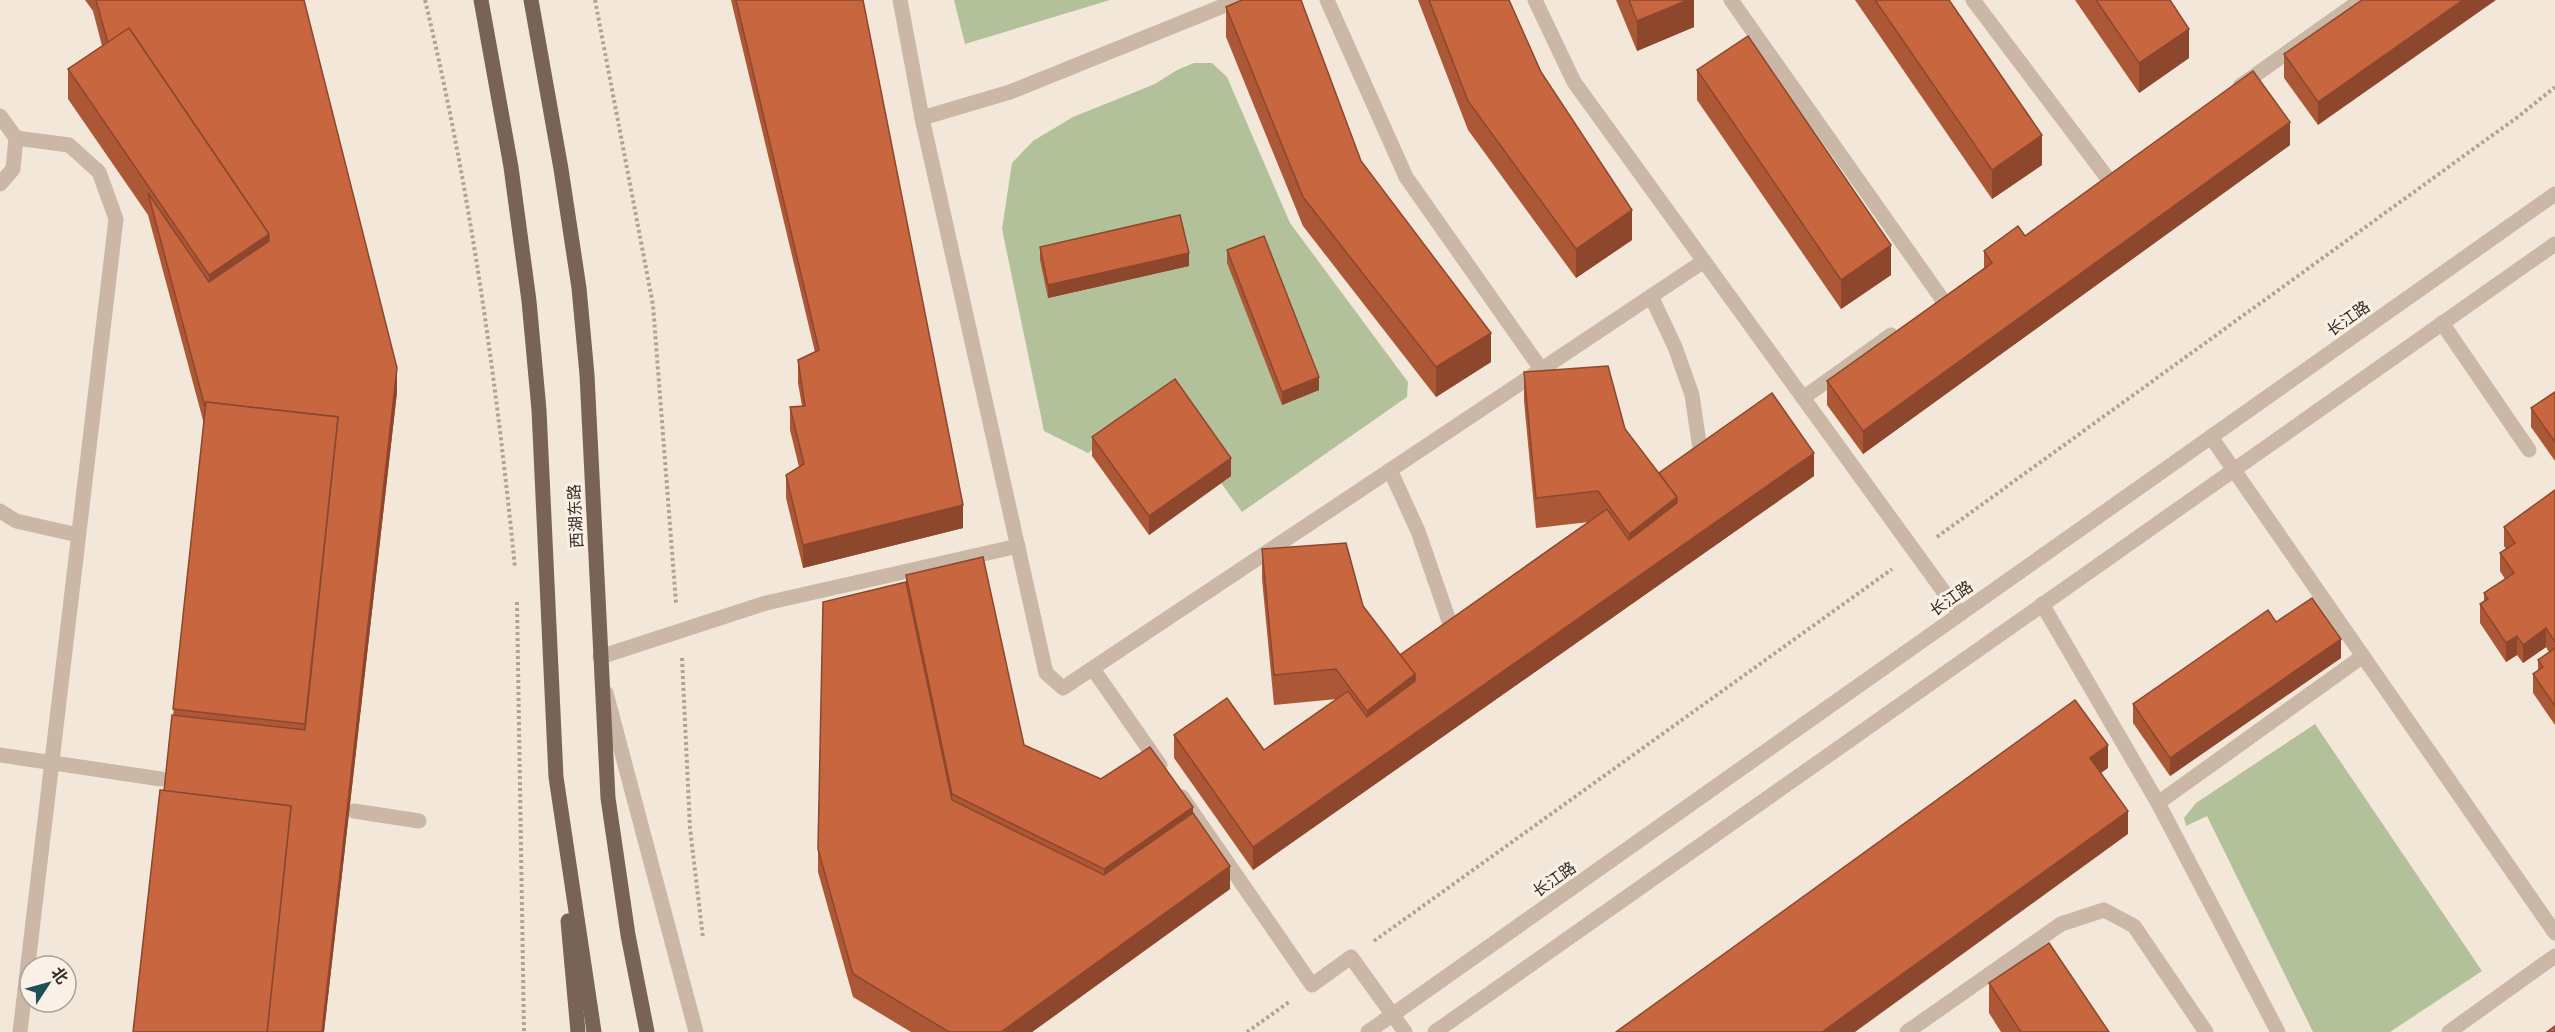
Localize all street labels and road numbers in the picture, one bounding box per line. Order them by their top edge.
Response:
street label: 长江路 [2321,294,2375,342]
street label: 西湖东路 [561,483,589,549]
street label: 长江路 [1924,574,1978,622]
street label: 长江路 [1527,855,1581,903]

